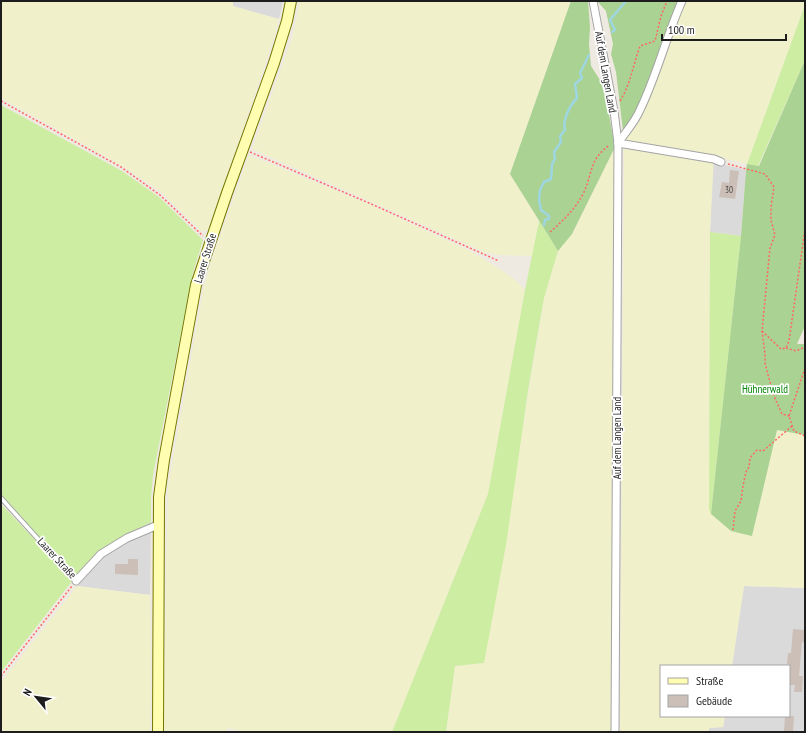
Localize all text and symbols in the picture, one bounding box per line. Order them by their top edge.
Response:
scale bar [662,16,786,42]
text: 100 m [668,22,695,37]
street label: Auf dem Langen Land [592,30,620,114]
house number: 30 [725,184,733,195]
street label: Laarer Straße [191,231,219,285]
park label: Hühnerwald [742,382,788,396]
street label: Auf dem Langen Land [610,397,624,479]
street label: Laarer Straße [34,535,80,582]
legend [660,665,790,717]
text: Straße [696,673,723,688]
north arrow [16,677,56,717]
text: N [20,686,35,698]
text: Gebäude [696,693,732,708]

